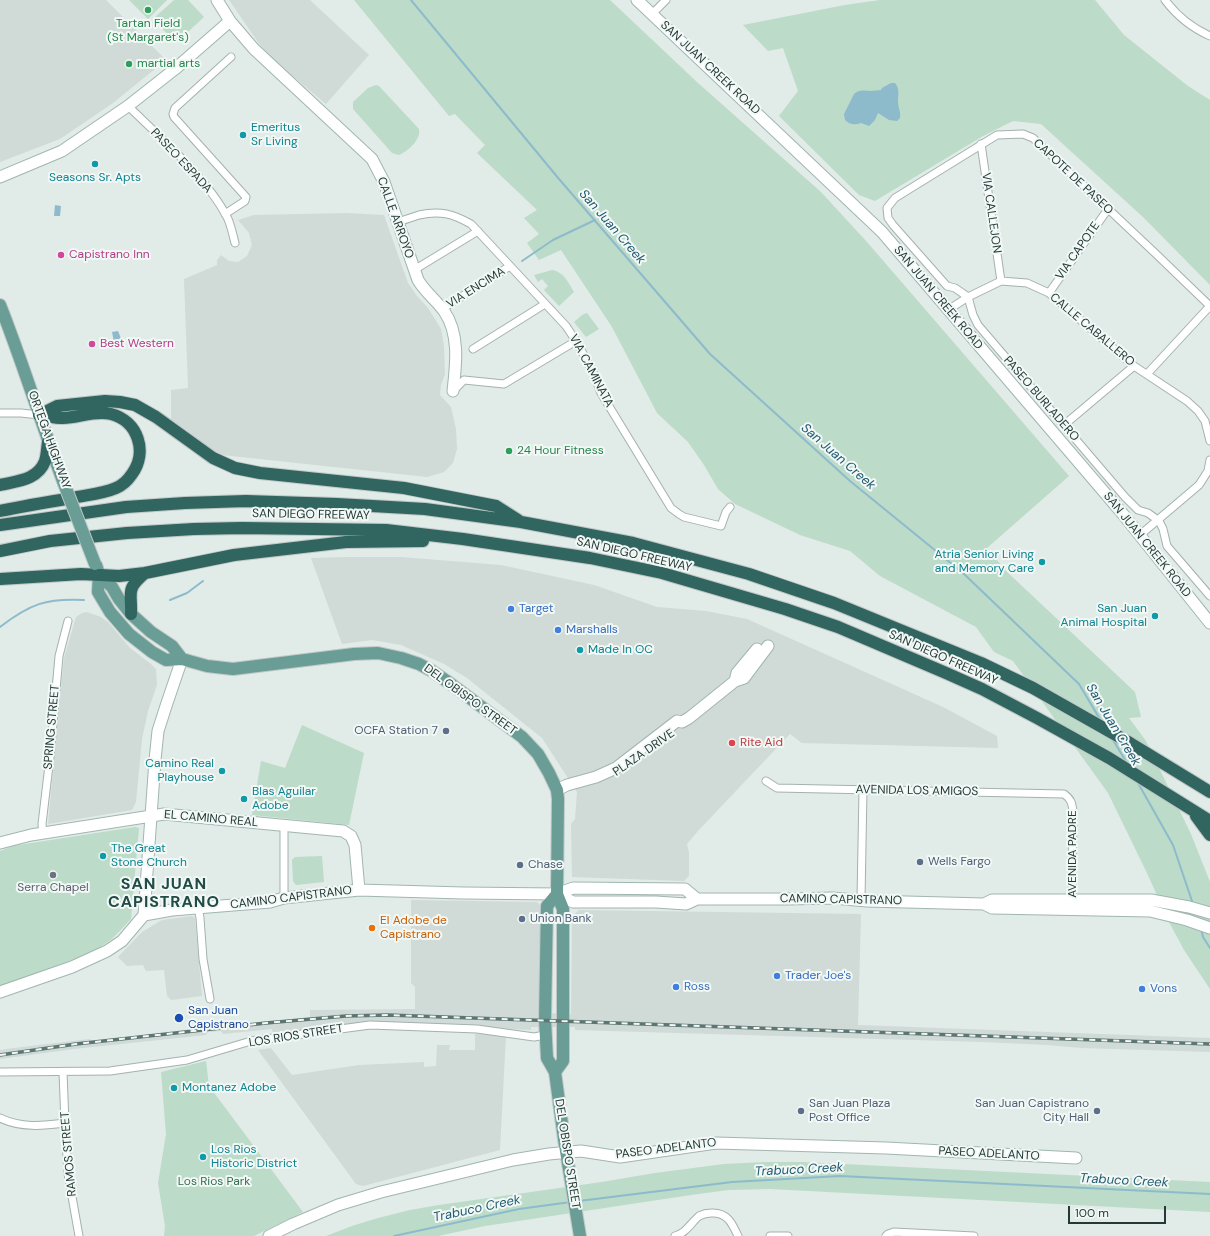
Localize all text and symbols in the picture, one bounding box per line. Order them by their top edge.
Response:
marker: Tartan Field (St Margaret's) [143,5,153,15]
place label: Tartan Field (St Margaret's) [107,17,189,45]
street label: SAN JUAN CREEK ROAD [657,18,763,118]
place label: martial arts [137,57,200,71]
marker: martial arts [124,59,134,69]
place label: Emeritus Sr Living [251,121,300,149]
street label: PASEO ESPADA [147,126,215,196]
marker: Emeritus Sr Living [238,130,248,140]
street label: CAPOTE DE PASEO [1030,136,1116,218]
marker: Seasons Sr. Apts [90,159,100,169]
place label: Seasons Sr. Apts [49,171,141,185]
street label: VIA CALLEJON [978,172,1004,254]
street label: CALLE ARROYO [374,175,416,261]
water label: San Juan Creek [575,187,649,267]
street label: VIA CAPOTE [1053,219,1103,283]
street label: SAN JUAN CREEK ROAD [890,243,986,353]
place label: Capistrano Inn [69,248,150,262]
marker: Capistrano Inn [56,250,66,260]
street label: VIA ENCIMA [444,264,508,312]
street label: CALLE CABALLERO [1047,290,1137,370]
street label: VIA CAMINATA [566,332,616,410]
place label: Best Western [100,337,174,351]
marker: Best Western [87,339,97,349]
street label: PASEO BURLADERO [1000,353,1082,445]
street label: ORTEGA HIGHWAY [25,389,73,491]
water label: San Juan Creek [798,420,878,494]
place label: 24 Hour Fitness [517,444,604,458]
marker: 24 Hour Fitness [504,446,514,456]
street label: SAN JUAN CREEK ROAD [1100,490,1194,600]
street label: SAN DIEGO FREEWAY [252,507,370,523]
street label: SAN DIEGO FREEWAY [575,535,693,575]
place label: Atria Senior Living and Memory Care [935,548,1034,576]
marker: Atria Senior Living and Memory Care [1037,557,1047,567]
place label: Target [519,602,553,616]
place label: San Juan Animal Hospital [1061,602,1147,630]
marker: Target [506,604,516,614]
marker: San Juan Animal Hospital [1150,611,1160,621]
place label: Marshalls [566,623,618,637]
marker: Marshalls [553,625,563,635]
street label: SAN DIEGO FREEWAY [886,627,1000,689]
place label: Made In OC [588,643,653,657]
marker: Made In OC [575,645,585,655]
street label: DEL OBISPO STREET [421,661,519,739]
water label: San Juan Creek [1082,681,1144,769]
street label: SPRING STREET [41,684,63,770]
place label: OCFA Station 7 [354,724,438,738]
marker: OCFA Station 7 [441,726,451,736]
street label: PLAZA DRIVE [610,726,678,780]
place label: Rite Aid [740,736,783,750]
marker: Rite Aid [727,738,737,748]
place label: Camino Real Playhouse [145,757,214,785]
marker: Camino Real Playhouse [217,766,227,776]
street label: AVENIDA LOS AMIGOS [856,783,978,799]
place label: Blas Aguilar Adobe [252,785,316,813]
marker: Blas Aguilar Adobe [239,794,249,804]
street label: EL CAMINO REAL [163,808,259,830]
street label: AVENIDA PADRE [1066,810,1080,898]
place label: The Great Stone Church [111,842,187,870]
marker: The Great Stone Church [98,851,108,861]
place label: Wells Fargo [928,855,991,869]
marker: Wells Fargo [915,857,925,867]
place label: Chase [528,858,563,872]
marker: Chase [515,860,525,870]
marker: Serra Chapel [48,870,58,880]
district label: SAN JUAN CAPISTRANO [108,875,220,913]
place label: Serra Chapel [17,881,89,895]
street label: CAMINO CAPISTRANO [229,883,353,913]
street label: CAMINO CAPISTRANO [780,892,902,908]
place label: Union Bank [530,912,592,926]
place label: El Adobe de Capistrano [380,914,447,942]
marker: Union Bank [517,914,527,924]
marker: El Adobe de Capistrano [367,923,377,933]
place label: Trader Joe's [785,969,851,983]
marker: Trader Joe's [772,971,782,981]
place label: Ross [684,980,710,994]
marker: Ross [671,982,681,992]
place label: Vons [1150,982,1177,996]
marker: Vons [1137,984,1147,994]
place label: San Juan Capistrano [188,1004,249,1032]
marker: San Juan Capistrano [173,1012,185,1024]
street label: LOS RIOS STREET [248,1021,344,1051]
place label: Montanez Adobe [182,1081,276,1095]
marker: Montanez Adobe [169,1083,179,1093]
place label: San Juan Plaza Post Office [809,1097,890,1125]
place label: San Juan Capistrano City Hall [975,1097,1089,1125]
street label: DEL OBISPO STREET [551,1098,583,1210]
marker: San Juan Plaza Post Office [796,1106,806,1116]
marker: San Juan Capistrano City Hall [1092,1106,1102,1116]
street label: RAMOS STREET [58,1111,80,1197]
street label: PASEO ADELANTO [615,1136,717,1162]
place label: Los Rios Historic District [211,1143,297,1171]
street label: PASEO ADELANTO [938,1144,1040,1164]
marker: Los Rios Historic District [198,1152,208,1162]
water label: Trabuco Creek [754,1160,844,1180]
water label: Trabuco Creek [1079,1171,1169,1191]
park label: Los Rios Park [178,1175,250,1189]
water label: Trabuco Creek [432,1192,522,1226]
scale bar [1070,1198,1168,1224]
text: 100 m [1075,1205,1109,1221]

